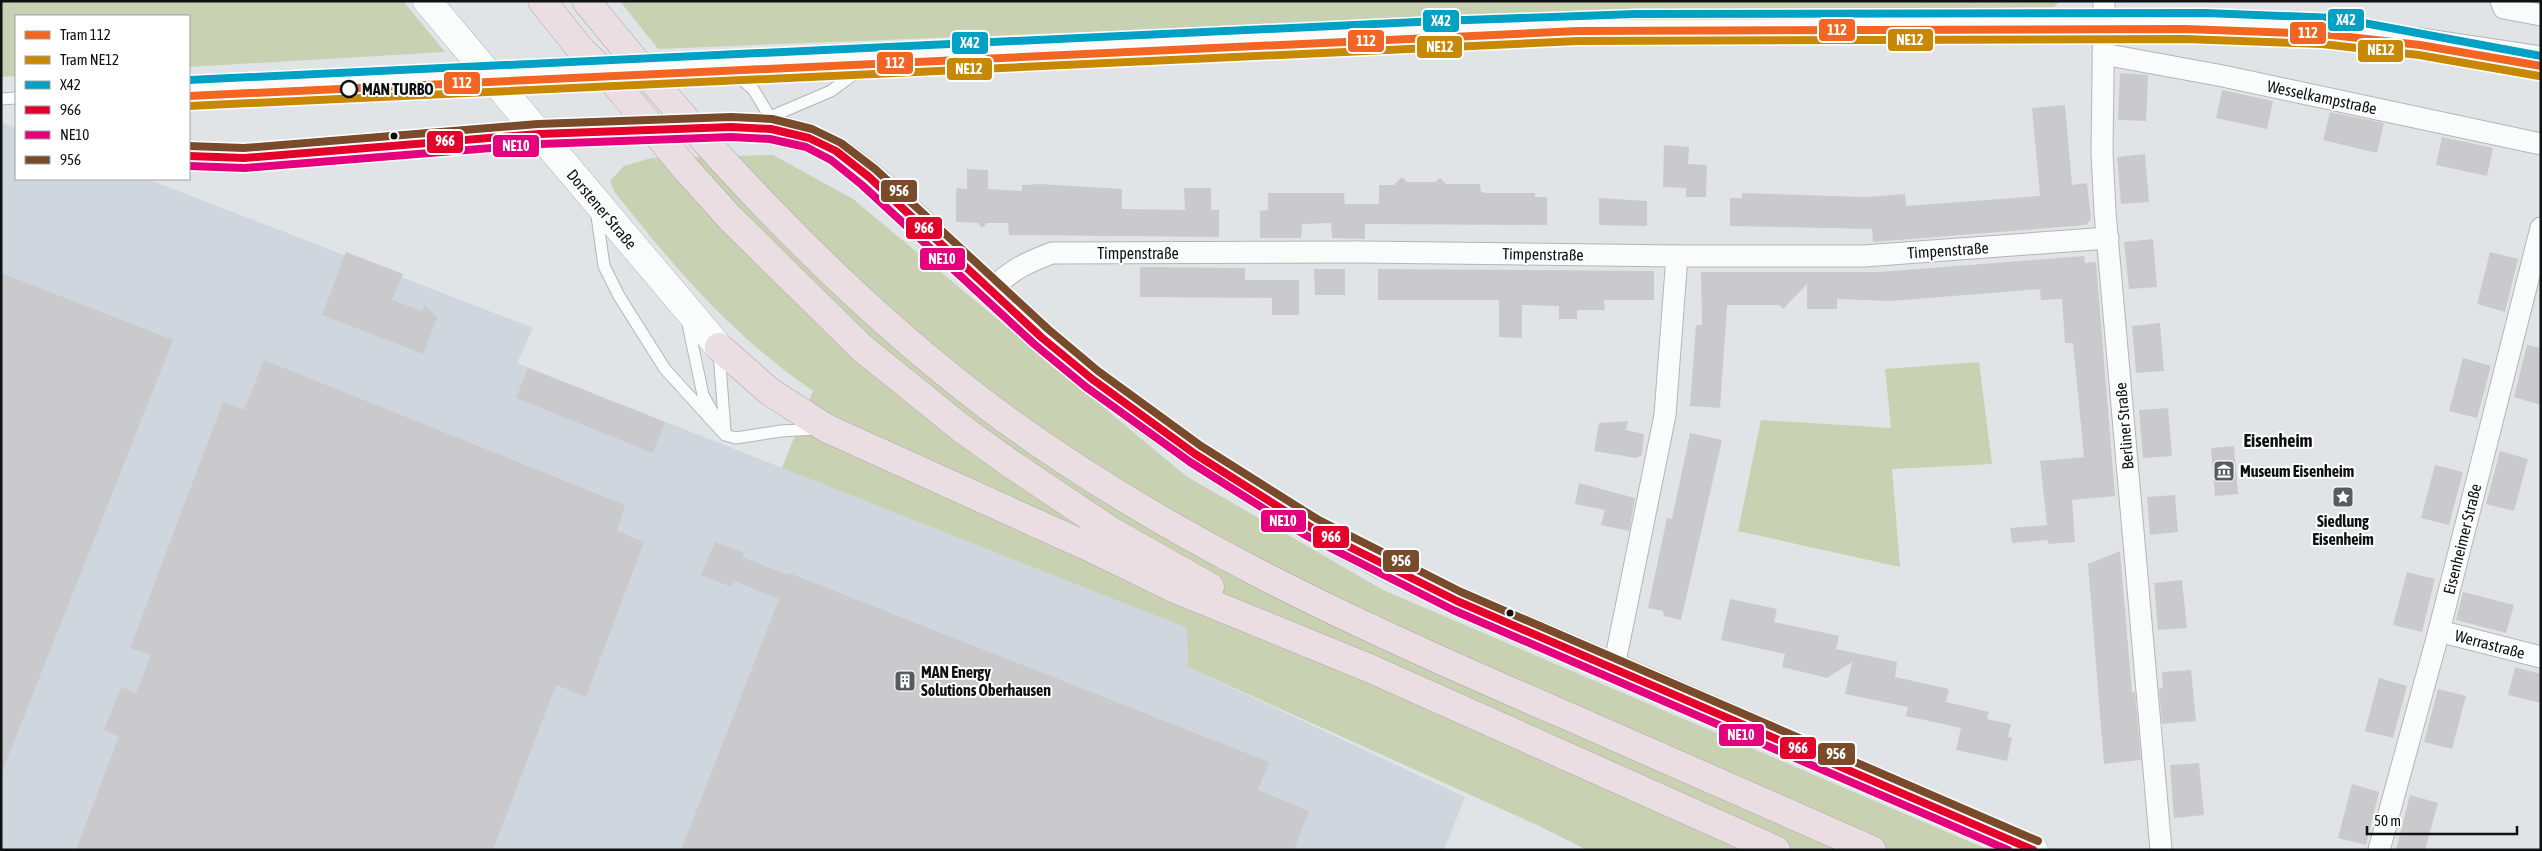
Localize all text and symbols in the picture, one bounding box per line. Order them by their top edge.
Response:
line badge: X42 [2327,8,2365,32]
line badge: X42 [1422,9,1460,33]
text: X42 [2335,12,2356,28]
text: X42 [1430,13,1451,29]
legend [15,15,190,180]
line badge: 112 [1818,18,1856,42]
line badge: 112 [2289,21,2327,45]
text: 112 [1827,22,1847,38]
text: 112 [2298,25,2318,41]
text: Tram 112 [60,26,111,43]
line badge: NE12 [1887,28,1934,52]
line badge: 112 [1347,29,1385,53]
line badge: X42 [951,31,989,55]
text: NE12 [1896,32,1924,48]
text: 112 [1356,33,1376,49]
text: X42 [959,35,980,51]
line badge: NE12 [1416,35,1463,59]
text: NE12 [1426,39,1454,55]
line badge: NE12 [2357,39,2404,63]
text: NE12 [2367,42,2395,58]
text: Tram NE12 [60,51,119,68]
line badge: 112 [876,51,914,75]
text: 112 [885,55,905,71]
line badge: NE12 [946,57,993,81]
text: NE12 [955,61,983,77]
line badge: 112 [443,71,481,95]
text: 112 [452,75,472,91]
text: X42 [60,76,81,93]
street label: Wesselkampstraße [2265,77,2378,118]
marker: MAN TURBO [340,80,358,98]
place label: MAN TURBO [362,80,434,98]
text: 966 [60,101,81,118]
text: NE10 [60,126,89,143]
line badge: 966 [426,130,464,154]
unlabelled marker [389,131,399,141]
text: 966 [435,133,455,149]
line badge: NE10 [492,134,540,158]
text: NE10 [502,138,530,154]
text: 956 [60,151,81,168]
street label: Dorstener Straße [563,166,641,252]
line badge: 956 [880,179,918,203]
text: 956 [889,183,909,199]
line badge: 966 [905,216,943,240]
text: 966 [914,220,934,236]
street label: Timpenstraße [1907,238,1989,263]
street label: Timpenstraße [1097,244,1179,263]
street label: Timpenstraße [1502,244,1584,265]
line badge: NE10 [919,247,966,271]
text: NE10 [928,251,956,267]
street label: Berliner Straße [2111,382,2137,470]
district label: Eisenheim [2243,430,2313,451]
museum icon: Museum Eisenheim [2212,459,2236,483]
place label: Museum Eisenheim [2240,462,2354,480]
street label: Eisenheimer Straße [2440,482,2484,596]
place icon: Siedlung Eisenheim [2331,485,2355,509]
line badge: NE10 [1260,509,1307,533]
place label: Siedlung Eisenheim [2312,512,2374,548]
text: NE10 [1269,513,1297,529]
line badge: 966 [1312,525,1350,549]
text: 966 [1321,529,1341,545]
line badge: 956 [1382,549,1420,573]
text: 956 [1391,553,1411,569]
unlabelled marker [1505,608,1515,618]
street label: Werrastraße [2453,626,2527,662]
place label: MAN Energy Solutions Oberhausen [921,663,1051,699]
building icon: MAN Energy Solutions Oberhausen [893,669,917,693]
line badge: NE10 [1718,723,1765,747]
text: NE10 [1727,727,1755,743]
line badge: 966 [1779,736,1817,760]
text: 966 [1788,740,1808,756]
line badge: 956 [1817,742,1856,766]
text: 956 [1826,746,1846,762]
scale bar [2367,804,2517,836]
text: 50 m [2374,812,2401,829]

